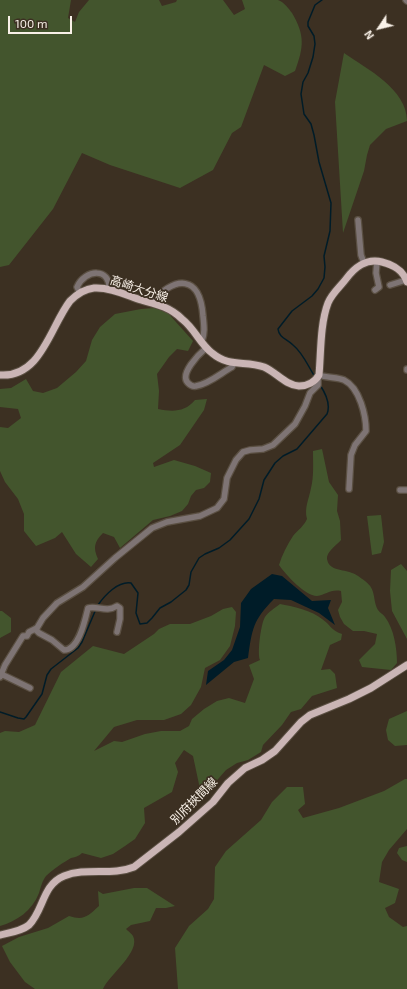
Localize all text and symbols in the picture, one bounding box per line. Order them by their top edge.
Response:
scale bar [10,8,74,34]
north arrow [359,8,399,48]
text: 100 m [15,16,47,30]
text: N [361,28,376,42]
street label: 高崎大分線 [108,273,170,305]
street label: 別府挾間線 [168,775,220,827]

